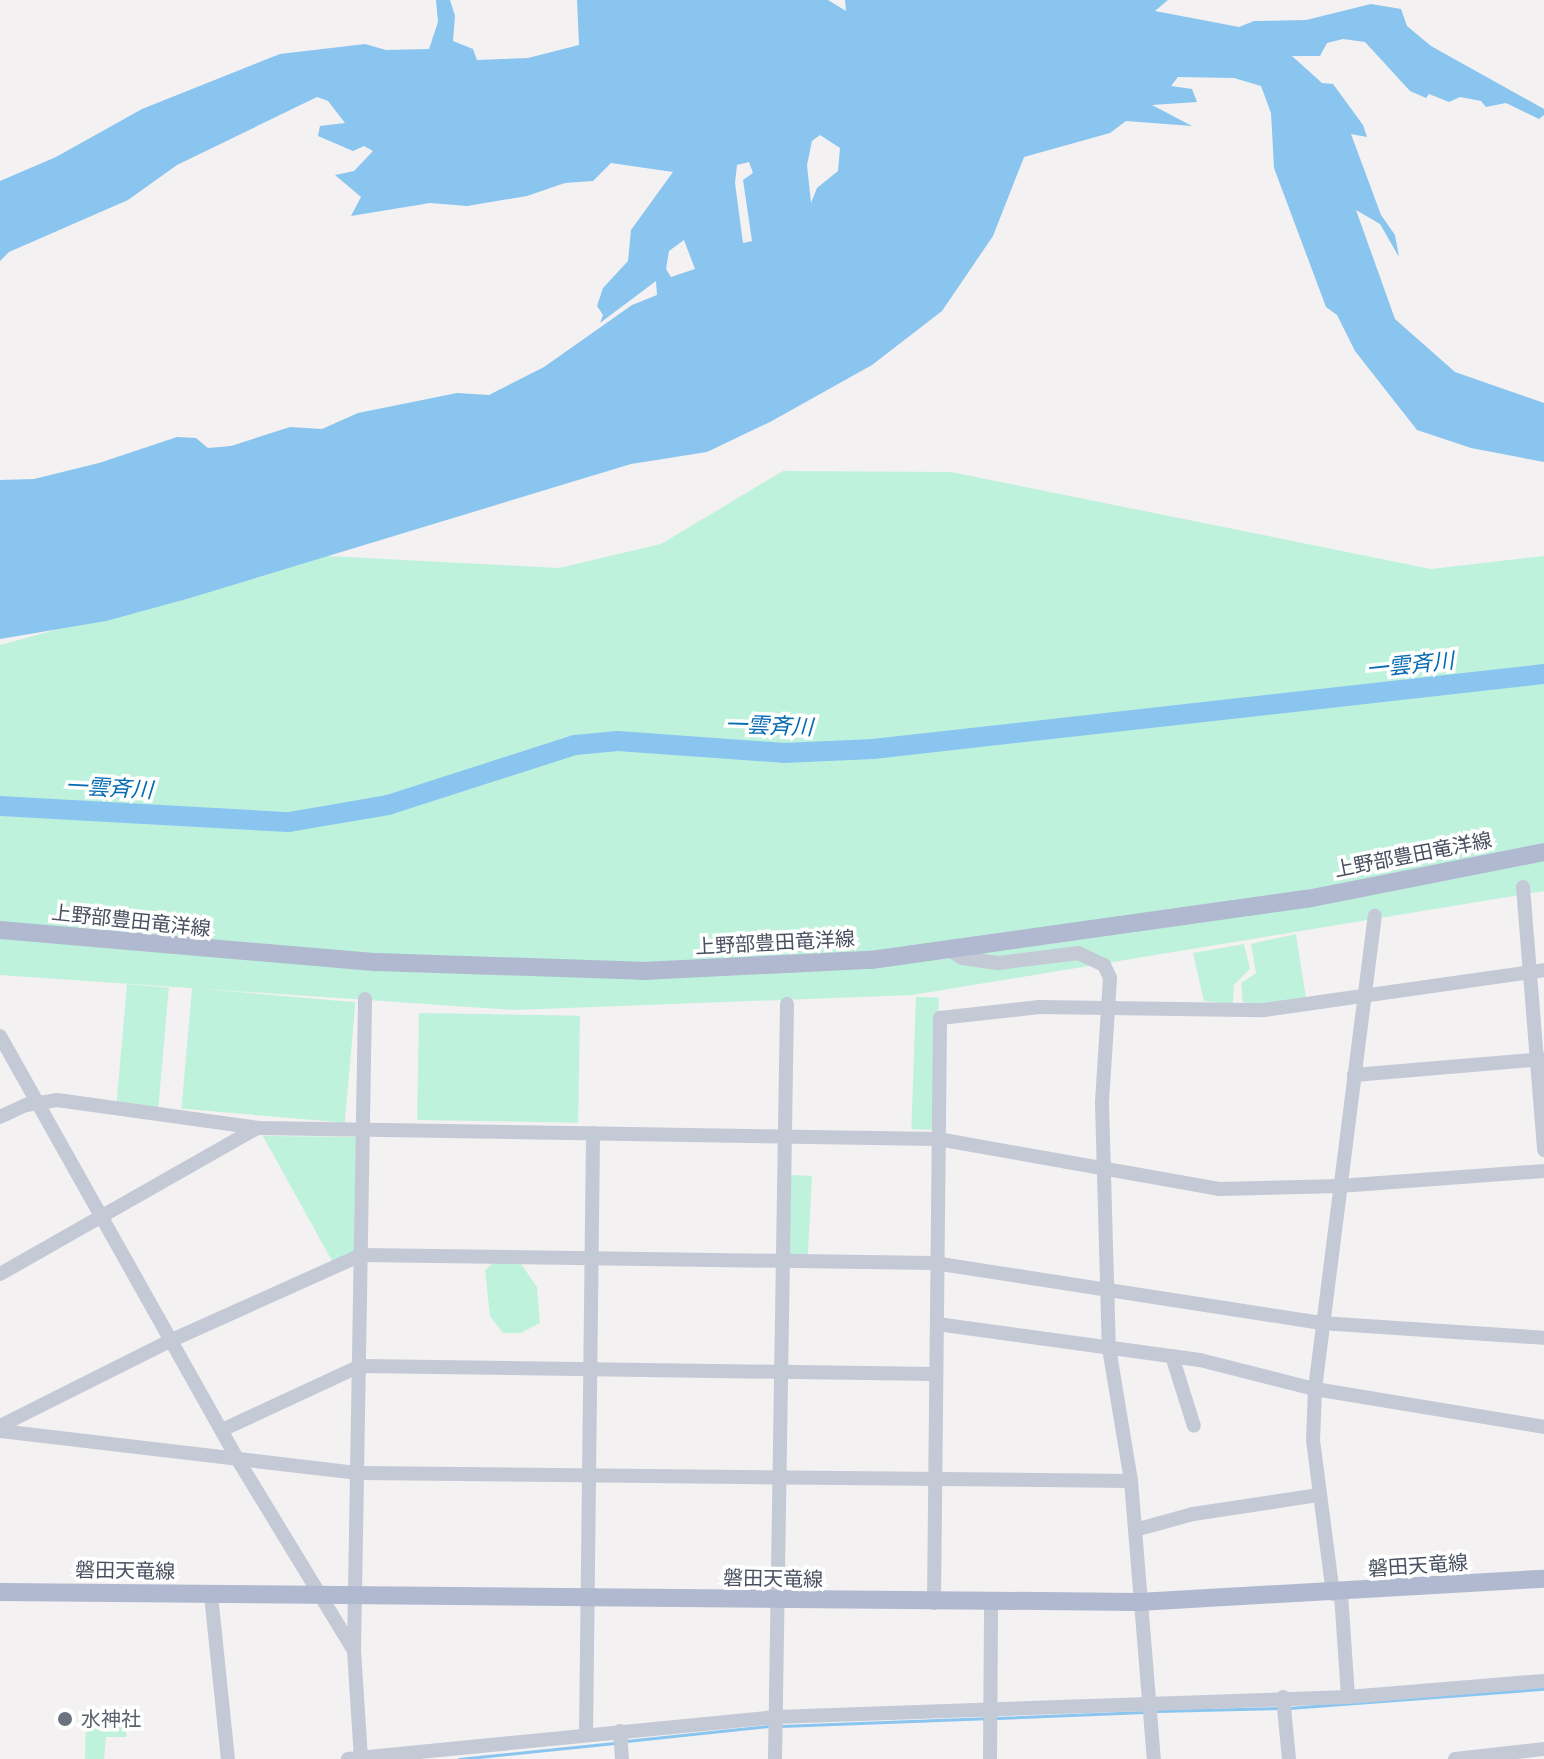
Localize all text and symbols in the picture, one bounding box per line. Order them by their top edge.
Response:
water label: 一雲斉川 [1365,647,1455,683]
water label: 一雲斉川 [725,711,813,741]
water label: 一雲斉川 [64,773,154,803]
street label: 上野部豊田竜洋線 [1332,828,1494,882]
street label: 上野部豊田竜洋線 [50,901,212,941]
street label: 上野部豊田竜洋線 [694,927,856,959]
street label: 磐田天竜線 [1367,1551,1469,1581]
street label: 磐田天竜線 [75,1558,175,1584]
street label: 磐田天竜線 [723,1566,823,1592]
place label: 水神社 [81,1707,141,1731]
marker: 水神社 [56,1710,74,1728]

